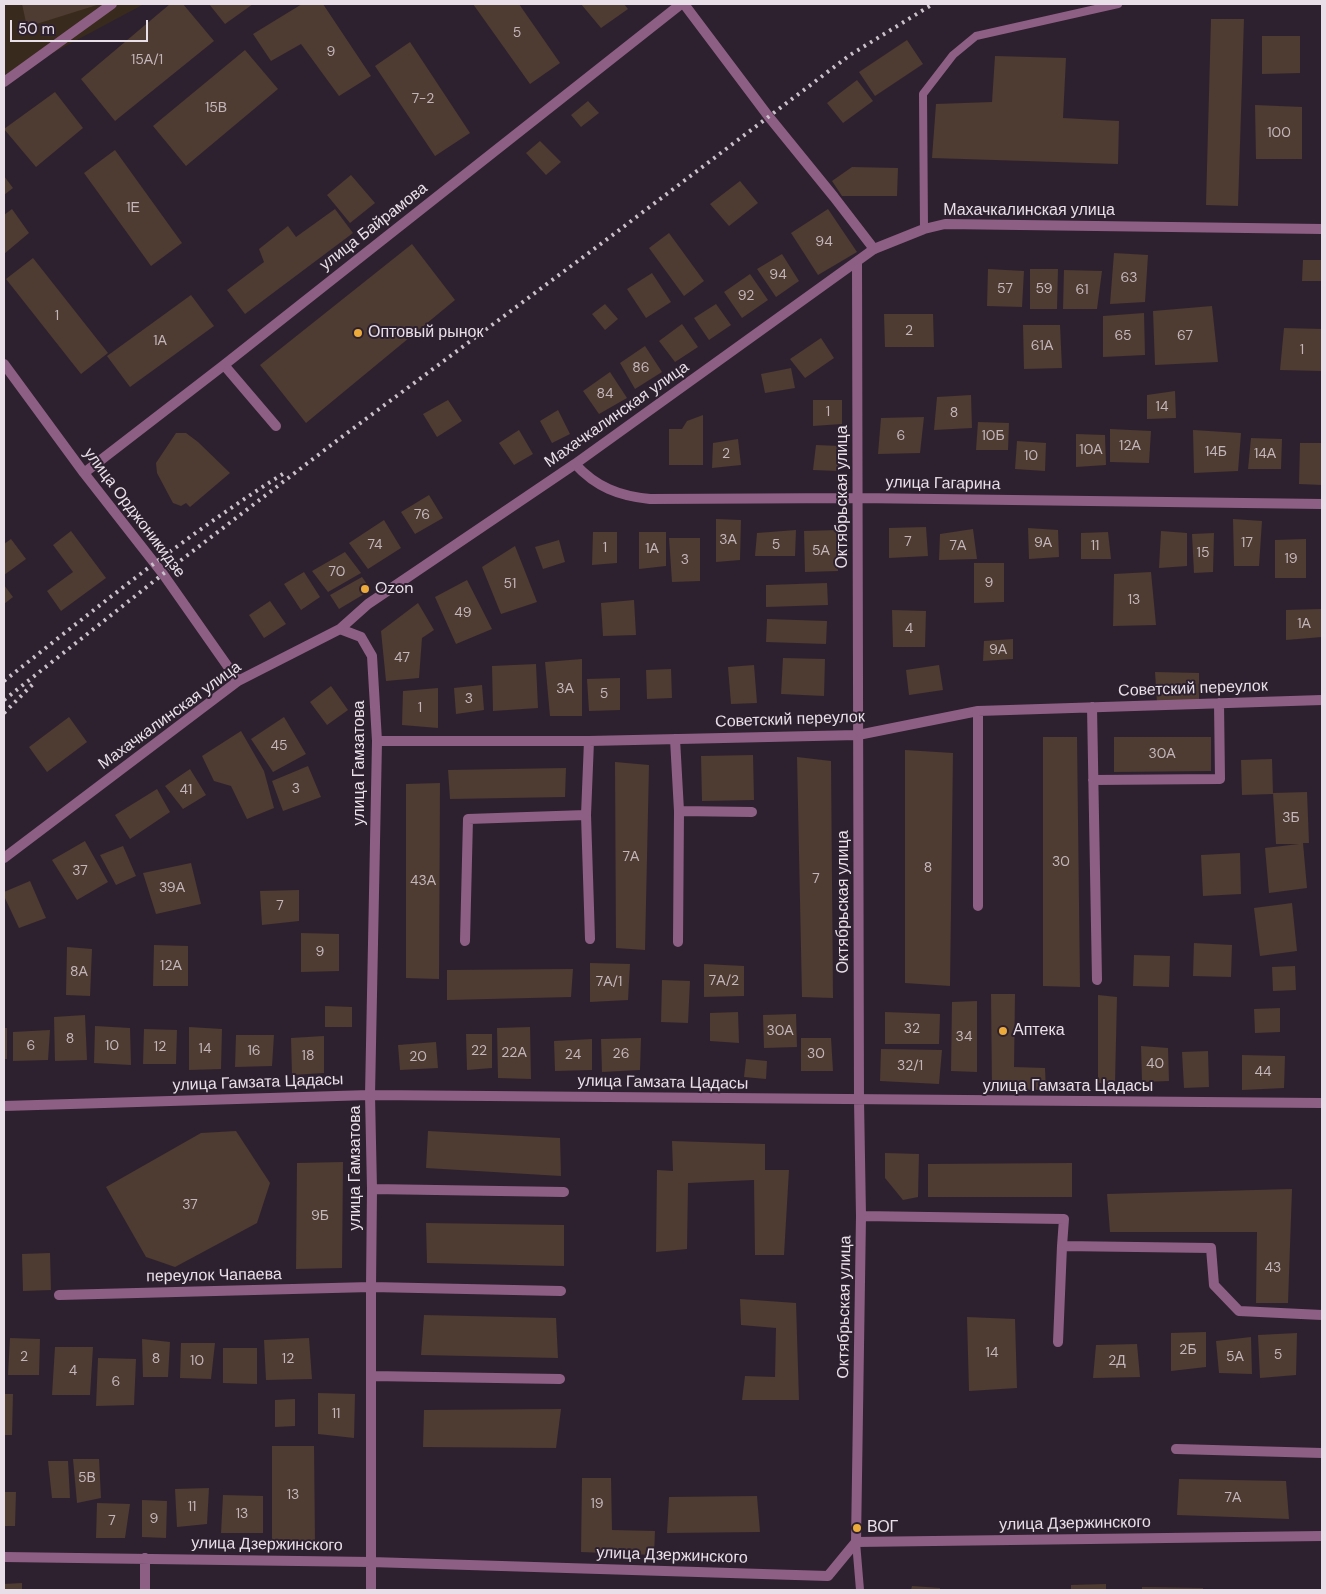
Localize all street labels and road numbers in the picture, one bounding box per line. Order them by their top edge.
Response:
street label: улица Байрамова [316,179,432,275]
street label: Махачкалинская улица [943,201,1115,221]
street label: Махачкалинская улица [541,358,693,472]
street label: Октябрьская улица [833,425,853,569]
street label: улица Орджоникидзе [79,444,189,582]
street label: улица Гагарина [885,473,1001,495]
street label: Махачкалинская улица [95,658,245,774]
street label: Советский переулок [1118,677,1268,701]
street label: улица Гамзатова [350,701,370,825]
street label: Советский переулок [715,708,865,732]
street label: Октябрьская улица [834,830,854,974]
street label: улица Гамзата Цадасы [172,1070,344,1096]
street label: улица Гамзата Цадасы [577,1072,749,1094]
street label: улица Гамзата Цадасы [983,1077,1153,1097]
street label: улица Гамзатова [346,1106,366,1230]
street label: Октябрьская улица [834,1235,856,1379]
street label: переулок Чапаева [146,1265,282,1287]
street label: улица Дзержинского [999,1513,1151,1535]
street label: улица Дзержинского [191,1534,343,1556]
street label: улица Дзержинского [596,1544,748,1568]

